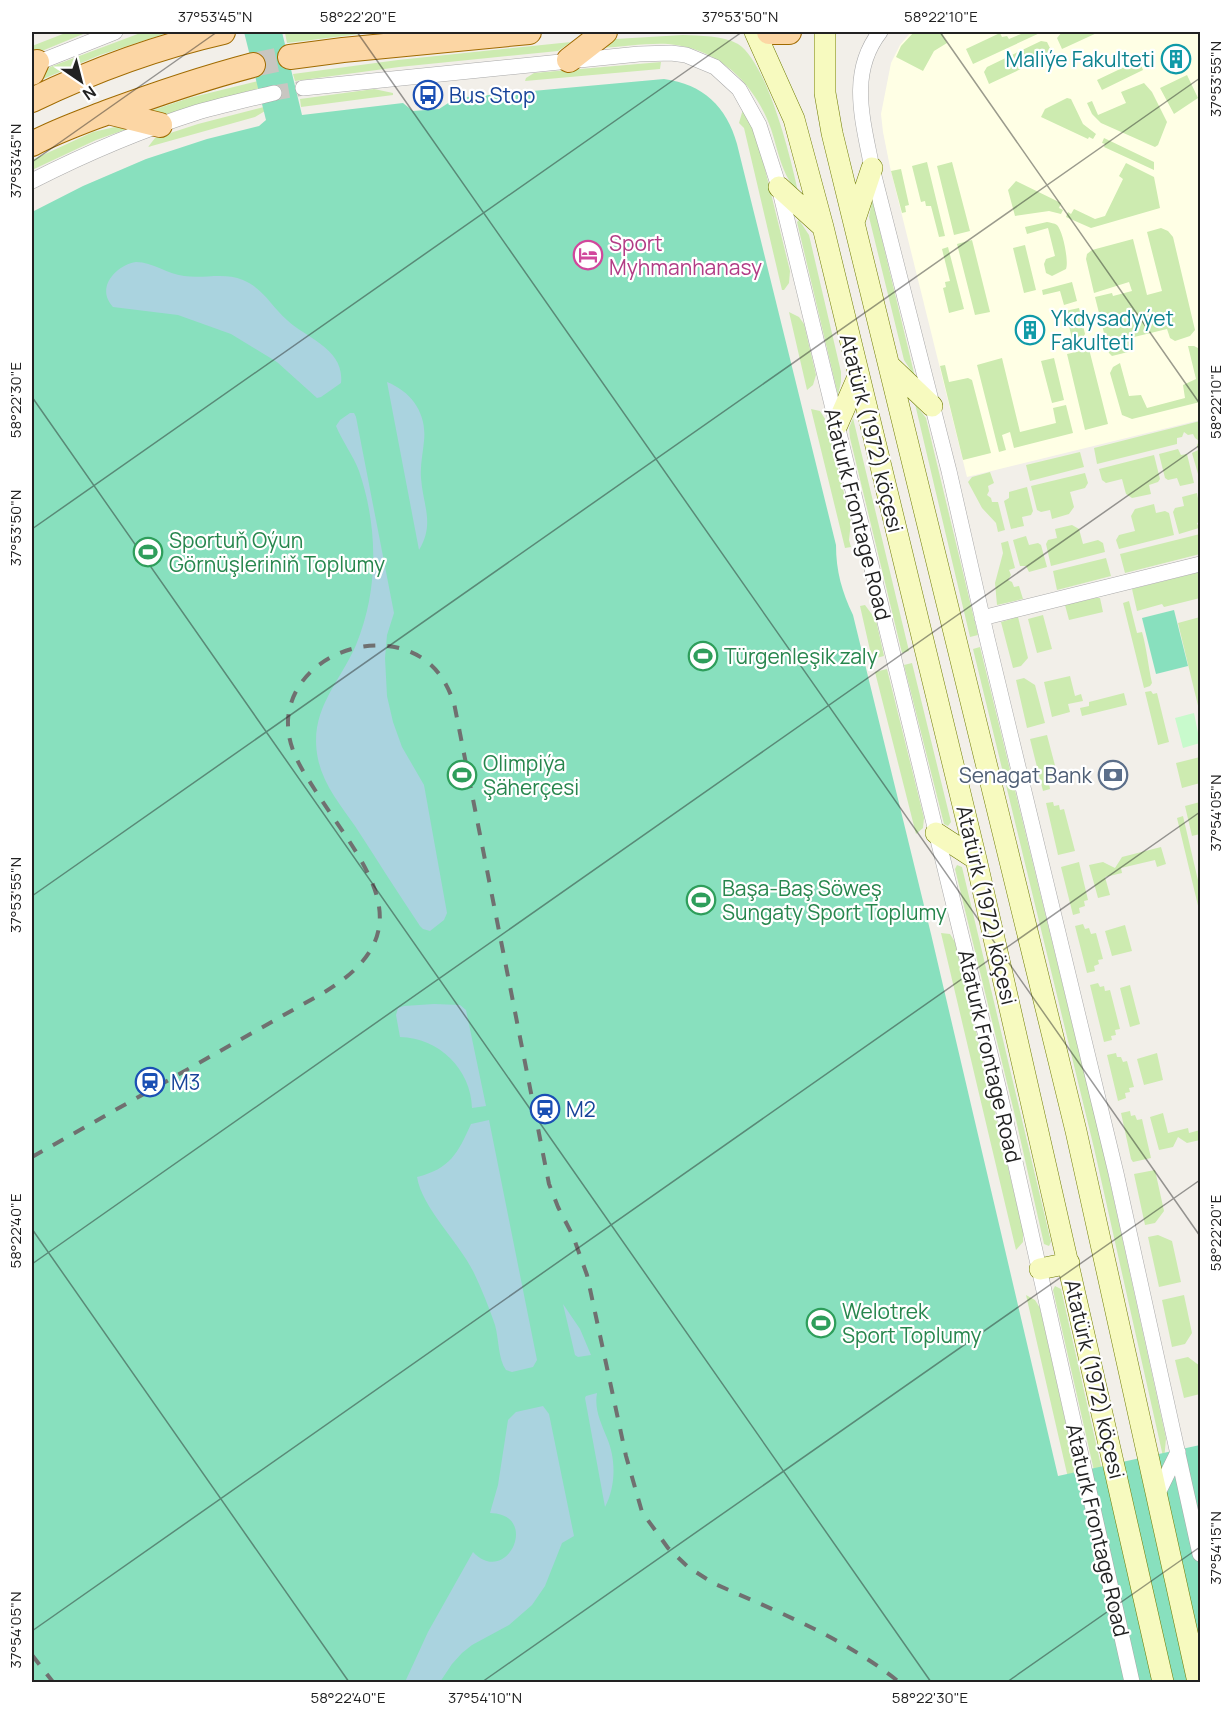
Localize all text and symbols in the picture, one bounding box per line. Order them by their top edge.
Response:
text: 37°53'45"N [178,6,252,27]
text: 58°22'20"E [320,6,396,27]
text: 37°53'50"N [702,6,778,27]
text: 58°22'10"E [904,6,978,27]
text: 37°53'55"N [1205,41,1226,117]
building icon: Maliýe Fakulteti [1160,43,1192,75]
place label: Maliýe Fakulteti [1006,45,1155,73]
north arrow [51,51,111,111]
bus stop icon: Bus Stop [412,79,444,111]
text: N [79,81,101,106]
place label: Bus Stop [449,81,535,109]
text: 37°53'45"N [5,124,26,198]
place label: Sport Myhmanhanasy [609,229,762,281]
hotel icon: Sport Myhmanhanasy [572,239,604,271]
place label: Ykdysadyýet Fakulteti [1051,304,1174,356]
building icon: Ykdysadyýet Fakulteti [1014,314,1046,346]
street label: Atatürk (1972) köçesi [834,331,910,535]
text: 58°22'30"E [5,362,26,438]
text: 58°22'10"E [1205,365,1226,439]
street label: Ataturk Frontage Road [818,405,898,623]
text: 37°53'50"N [5,490,26,566]
place label: Sportuň Oýun Görnüşleriniň Toplumy [169,526,385,578]
sports icon: Sportuň Oýun Görnüşleriniň Toplumy [132,536,164,568]
sports icon: Türgenleşik zaly [687,640,719,672]
place label: Türgenleşik zaly [724,642,878,670]
place label: Olimpiýa Şäherçesi [483,749,579,801]
sports icon: Olimpiýa Şäherçesi [446,759,478,791]
bank icon: Senagat Bank [1097,759,1129,791]
place label: Senagat Bank [959,761,1093,789]
text: 37°54'05"N [1205,775,1226,851]
street label: Atatürk (1972) köçesi [950,803,1024,1007]
text: 37°53'55"N [5,857,26,933]
place label: Başa-Baş Söweş Sungaty Sport Toplumy [722,874,947,926]
sports icon: Başa-Baş Söweş Sungaty Sport Toplumy [685,884,717,916]
street label: Ataturk Frontage Road [952,947,1028,1165]
station icon: M3 [134,1066,166,1098]
place label: M3 [171,1068,200,1096]
station icon: M2 [529,1093,561,1125]
place label: M2 [566,1095,596,1123]
text: 58°22'40"E [5,1193,26,1269]
text: 58°22'20"E [1205,1195,1226,1271]
street label: Atatürk (1972) köçesi [1058,1277,1132,1481]
place label: Welotrek Sport Toplumy [842,1297,982,1349]
sports icon: Welotrek Sport Toplumy [805,1307,837,1339]
street label: Ataturk Frontage Road [1060,1421,1136,1639]
text: 37°54'15"N [1205,1511,1226,1585]
text: 37°54'05"N [5,1592,26,1668]
text: 58°22'40"E [310,1687,386,1708]
text: 37°54'10"N [448,1687,522,1708]
text: 58°22'30"E [892,1687,968,1708]

